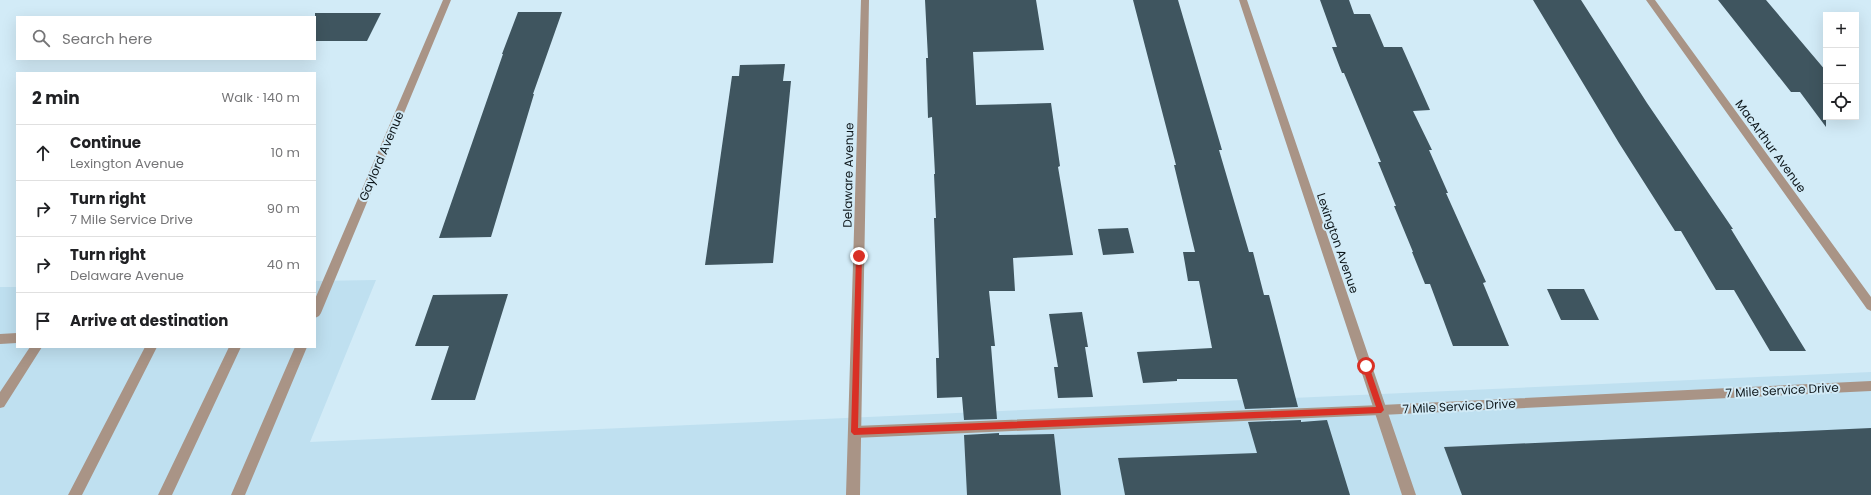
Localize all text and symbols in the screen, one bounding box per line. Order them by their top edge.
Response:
map controls [1823,12,1859,120]
button: + [1823,12,1859,48]
search box [16,16,316,60]
icon: search [30,27,52,49]
text: Search here [62,28,152,49]
button: − [1823,48,1859,84]
button: locate [1823,84,1859,120]
text: 2 min [32,86,80,110]
text: Walk · 140 m [222,88,300,107]
street label: MacArthur Avenue [1732,96,1810,196]
street label: Gaylord Avenue [354,109,408,203]
street label: Delaware Avenue [839,122,857,228]
text: Continue [70,132,141,153]
icon: ahead [32,142,54,164]
text: 10 m [271,143,300,162]
text: Lexington Avenue [70,154,184,173]
text: Turn right [70,188,146,209]
street label: Lexington Avenue [1313,191,1363,295]
icon: right [32,198,54,220]
text: 90 m [267,199,300,218]
text: 7 Mile Service Drive [70,210,193,229]
text: Turn right [70,244,146,265]
route end [850,247,868,265]
icon: right [32,254,54,276]
text: 40 m [267,255,300,274]
text: Delaware Avenue [70,266,184,285]
icon: arrive [32,310,54,332]
text: Arrive at destination [70,310,228,331]
route start [1357,357,1375,375]
street label: 7 Mile Service Drive [1725,379,1839,401]
street label: 7 Mile Service Drive [1402,395,1516,417]

